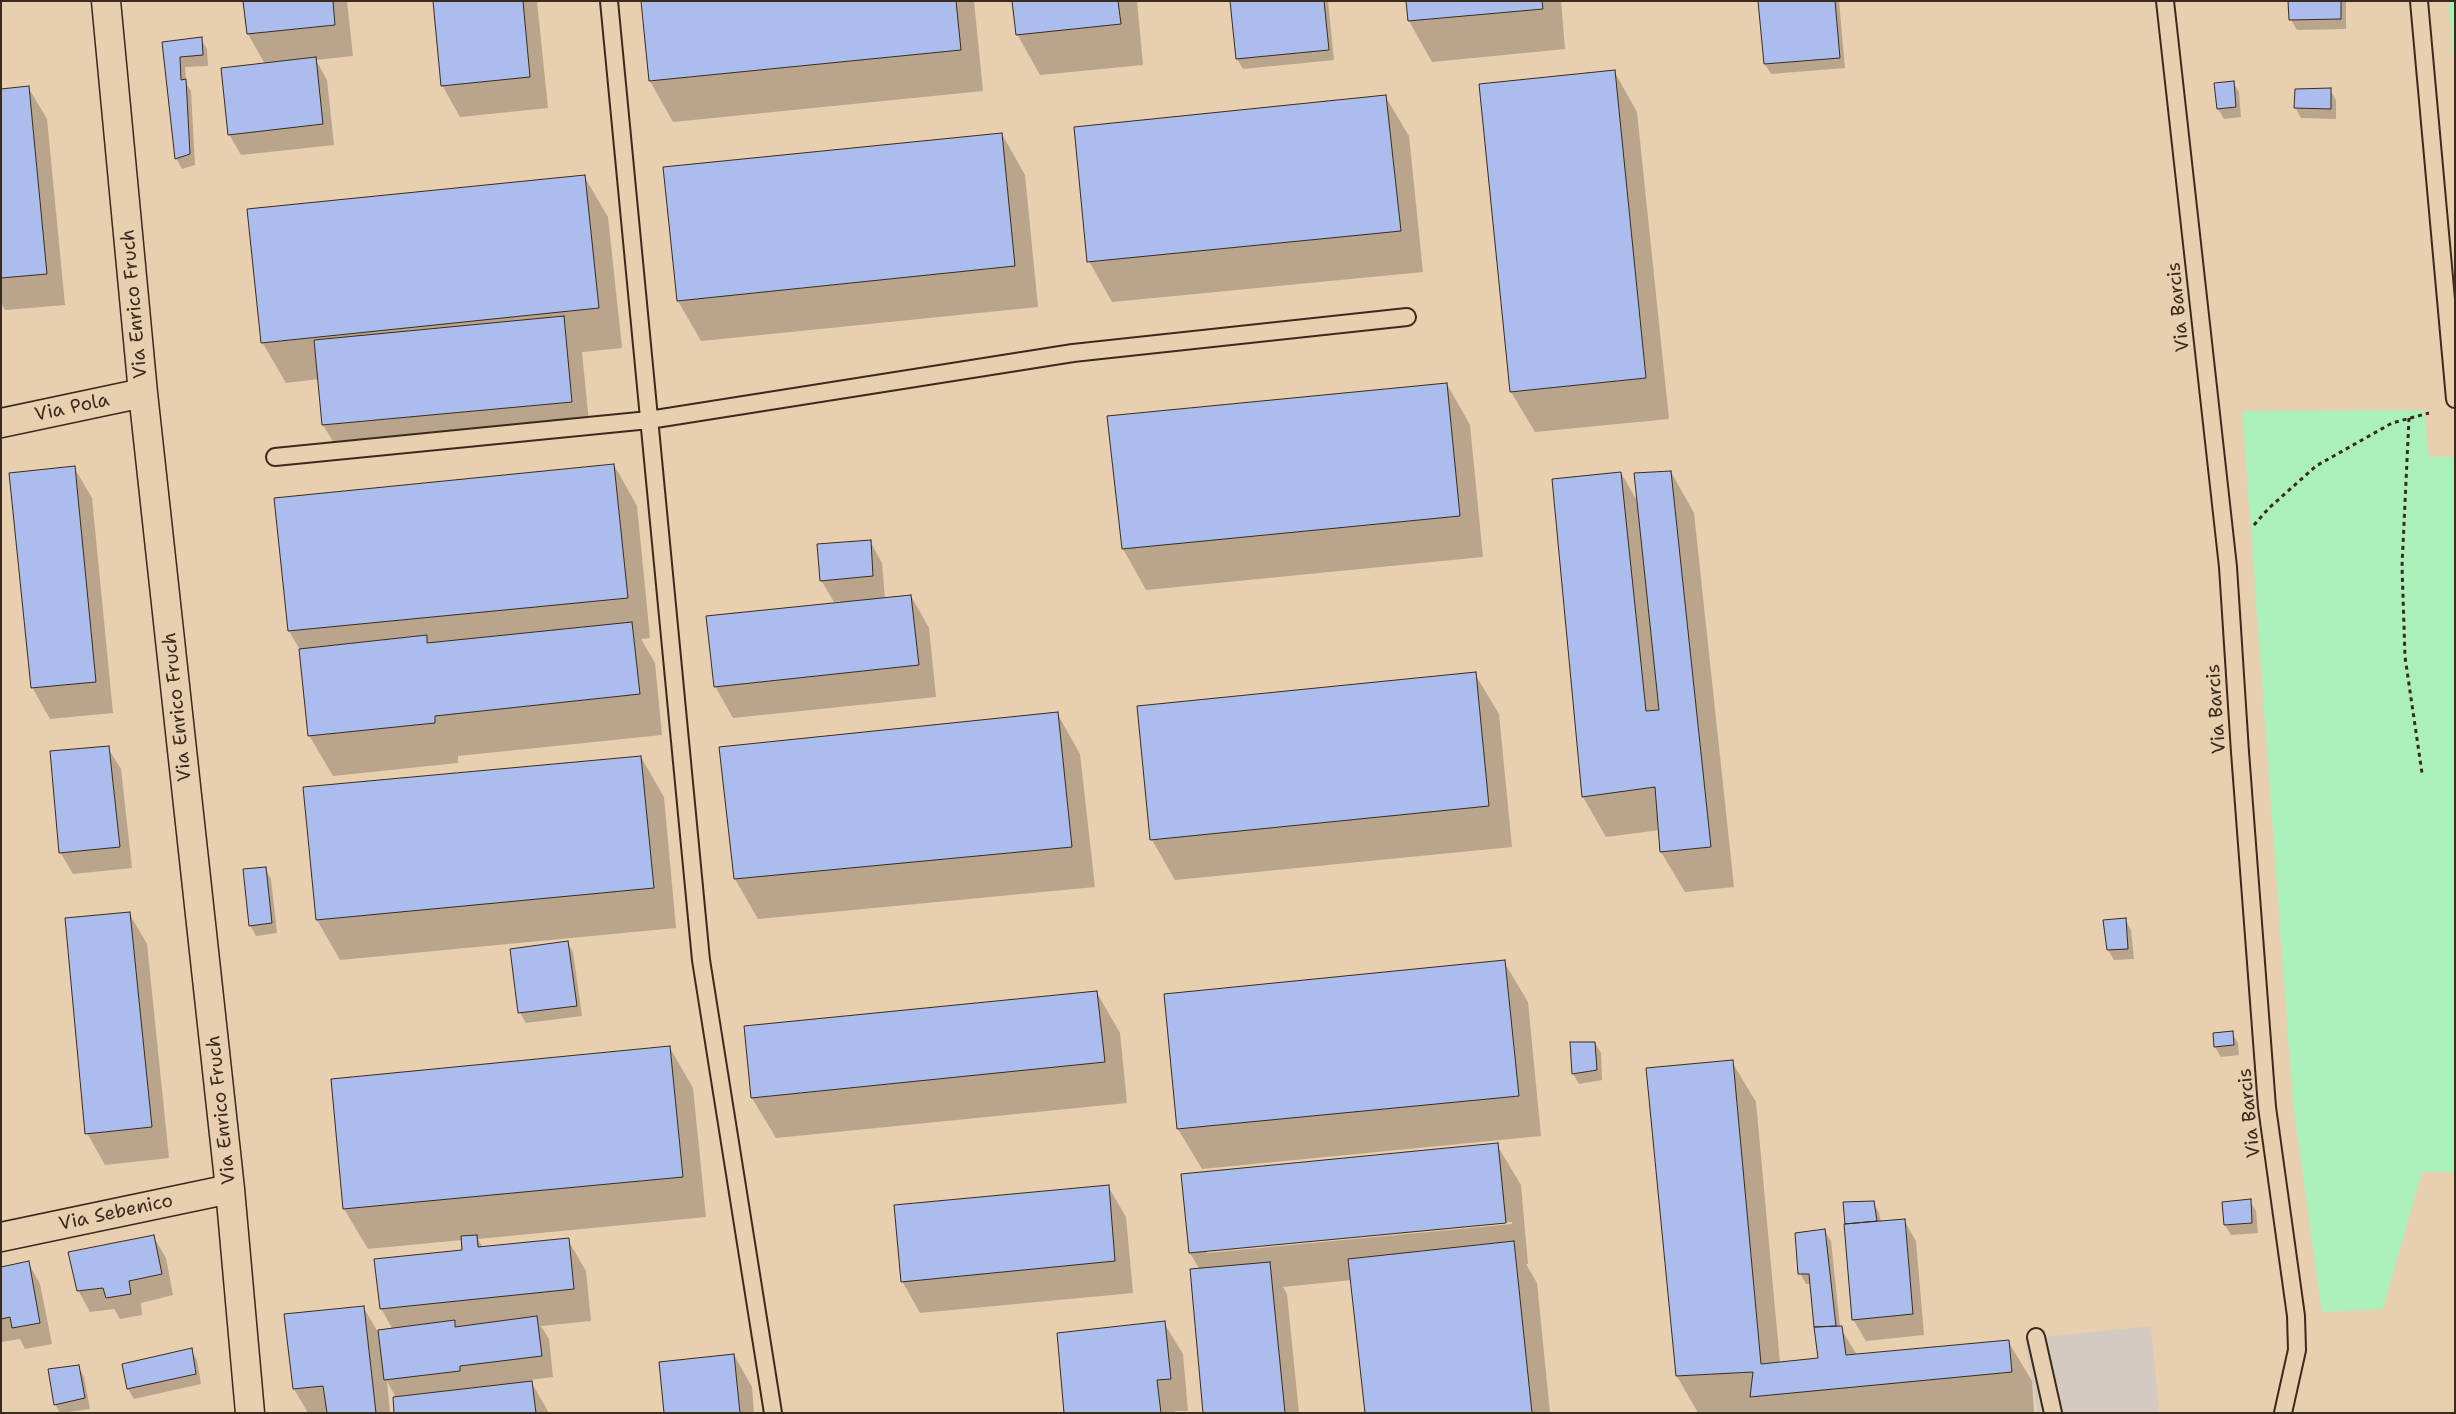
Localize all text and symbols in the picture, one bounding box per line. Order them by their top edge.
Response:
street label: Via Enrico Fruch [117,228,153,380]
street label: Via Barcis [2163,261,2195,353]
street label: Via Pola [33,389,111,427]
street label: Via Enrico Fruch [159,631,197,783]
street label: Via Barcis [2202,663,2232,755]
street label: Via Enrico Fruch [203,1034,241,1186]
street label: Via Barcis [2234,1067,2266,1159]
street label: Via Sebenico [57,1190,175,1236]

